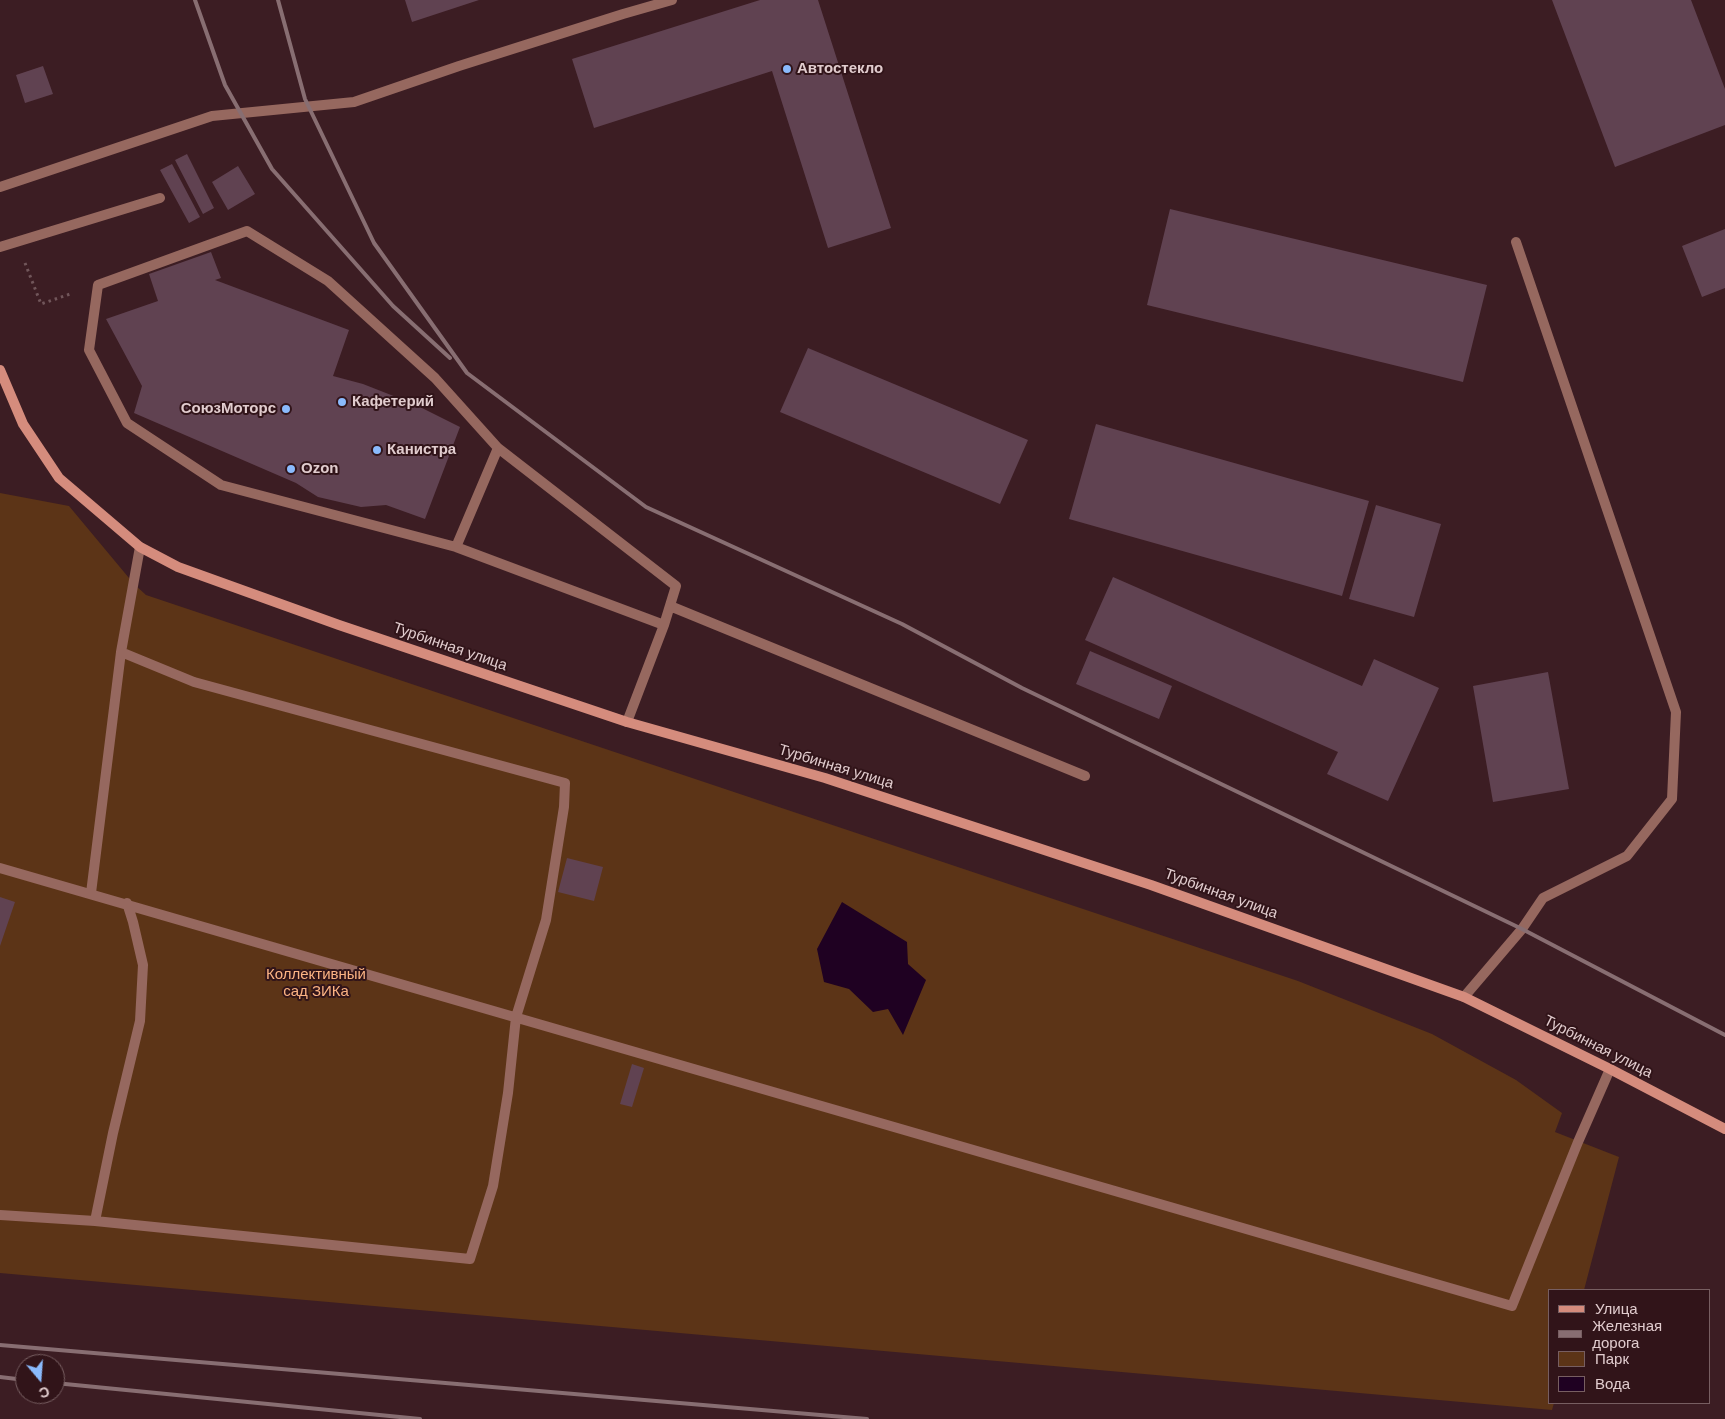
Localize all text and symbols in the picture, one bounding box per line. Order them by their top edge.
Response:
place label: Автостекло [797,60,883,78]
marker: Автостекло [781,63,793,75]
place label: Кафетерий [352,393,434,411]
marker: Кафетерий [336,396,348,408]
place label: СоюзМоторс [181,400,276,418]
marker: СоюзМоторс [280,403,292,415]
place label: Канистра [387,441,456,459]
marker: Канистра [371,444,383,456]
place label: Ozon [301,460,338,478]
marker: Ozon [285,463,297,475]
street label: Турбинная улица [391,619,509,675]
street label: Турбинная улица [776,741,896,793]
street label: Турбинная улица [1162,865,1280,923]
park label: Коллективный сад ЗИКа [266,966,366,1001]
street label: Турбинная улица [1541,1012,1655,1082]
legend [1548,1289,1710,1404]
text: Улица [1595,1300,1638,1317]
text: Железная дорога [1592,1317,1662,1351]
text: Парк [1595,1350,1629,1367]
north arrow [15,1354,65,1404]
text: Вода [1595,1375,1630,1392]
text: С [37,1383,52,1401]

